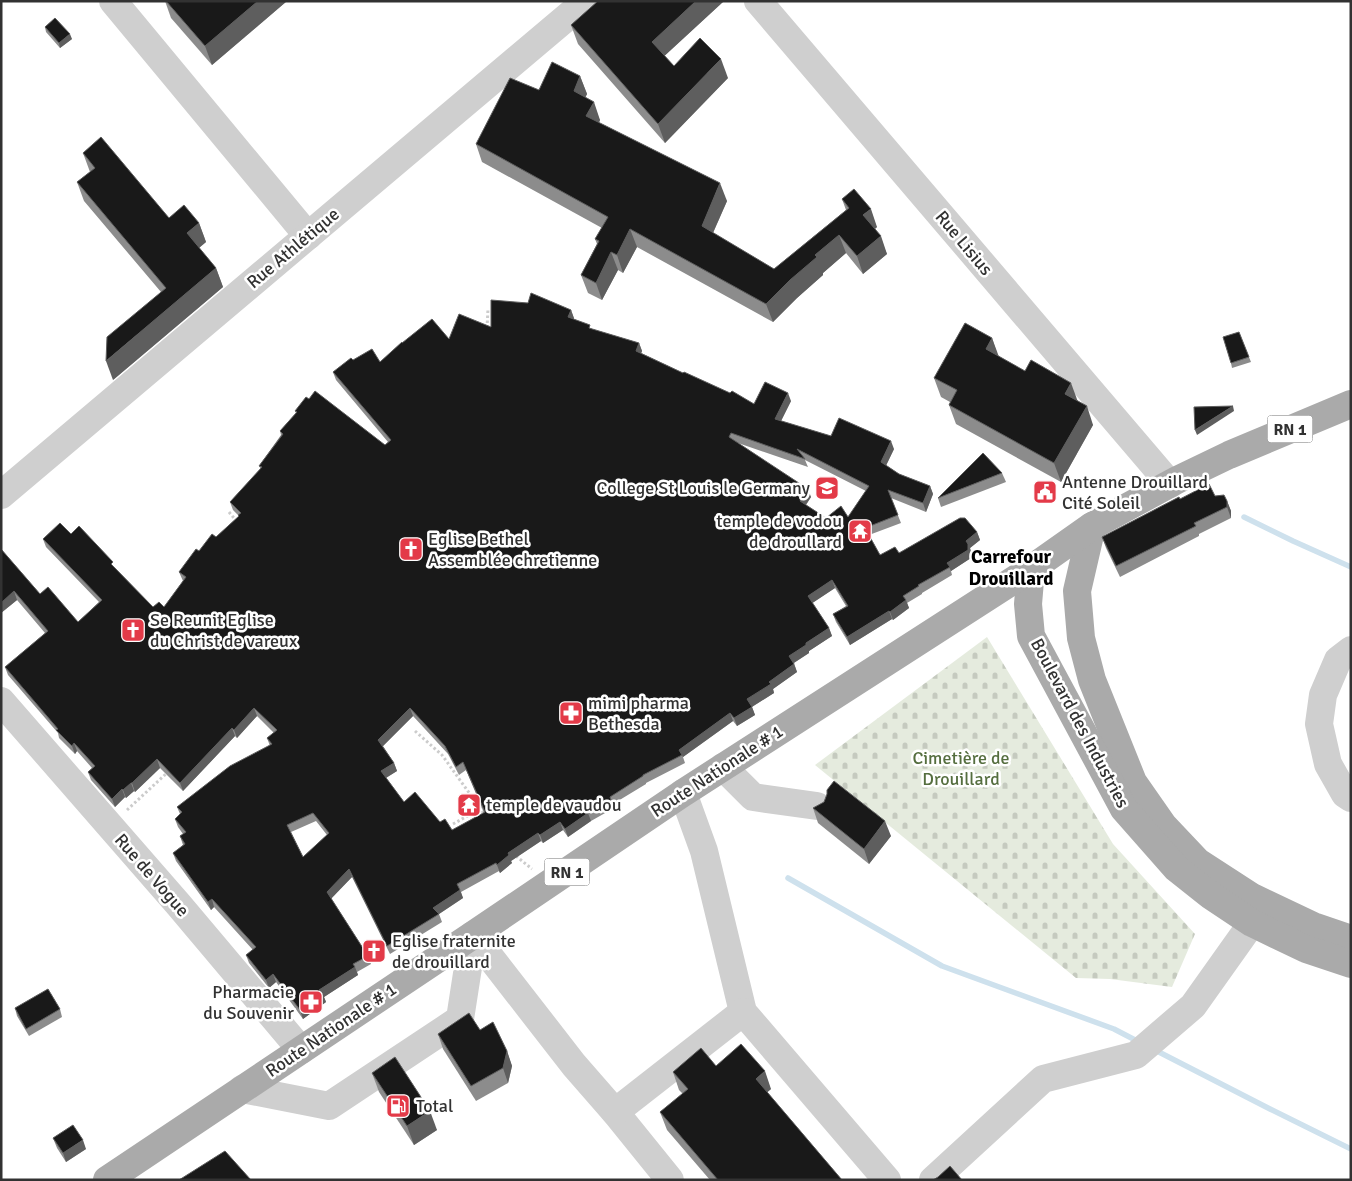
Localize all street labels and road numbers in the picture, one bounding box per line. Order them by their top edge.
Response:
street label: Rue Athlétique [242,203,344,293]
street label: Rue Lisius [931,206,997,280]
road number: RN 1 [1268,416,1312,442]
street label: Boulevard des Industries [1026,634,1134,812]
street label: Route Nationale # 1 [647,720,787,822]
street label: Rue de Vogue [110,829,194,921]
road number: RN 1 [544,859,590,886]
street label: Route Nationale # 1 [261,978,401,1082]

